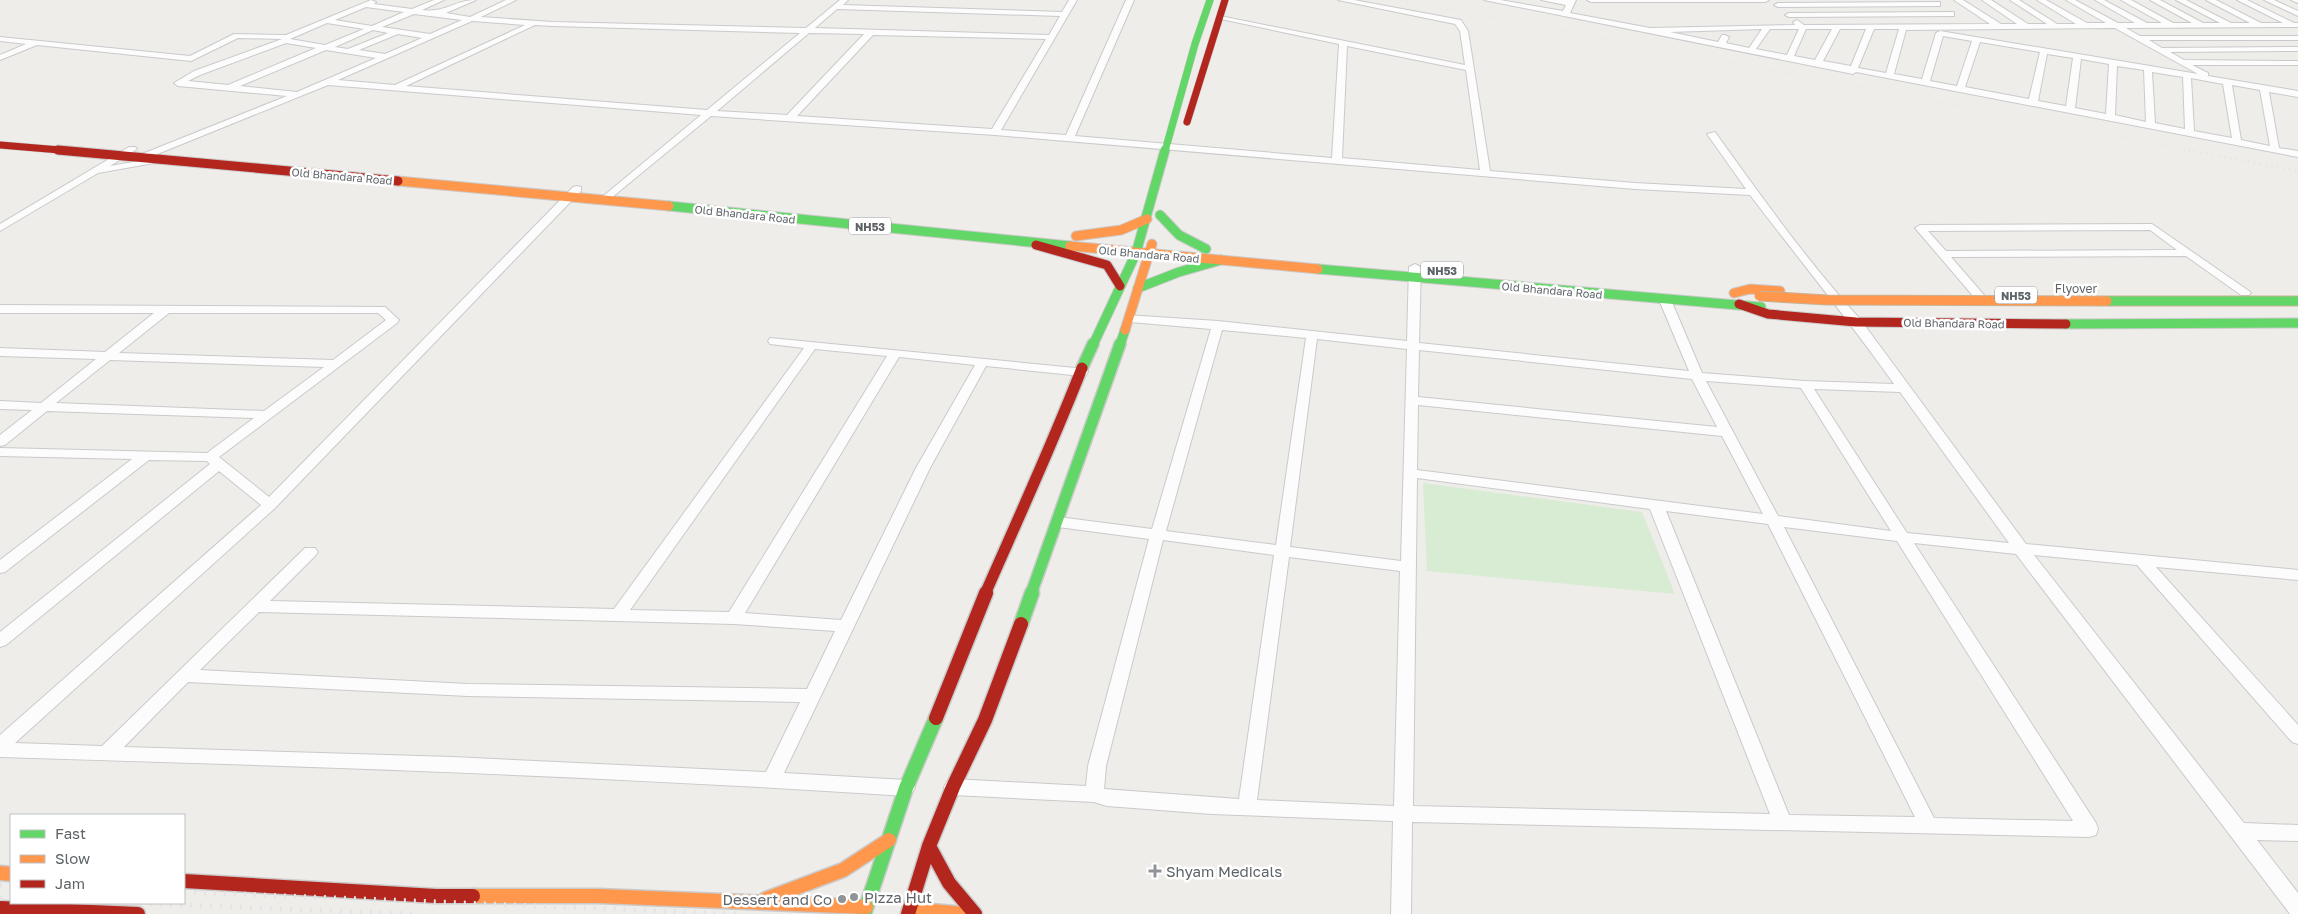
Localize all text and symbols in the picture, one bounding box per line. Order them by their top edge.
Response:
street label: Old Bhandara Road [291,165,393,187]
street label: Old Bhandara Road [694,202,796,226]
road number: NH53 [849,218,891,235]
street label: Old Bhandara Road [1098,243,1200,265]
road number: NH53 [1421,262,1463,278]
street label: Old Bhandara Road [1501,279,1603,301]
street label: Flyover [2055,281,2097,296]
road number: NH53 [1995,286,2037,304]
street label: Old Bhandara Road [1903,316,2005,330]
legend [10,814,185,904]
text: Fast [55,824,86,842]
text: Slow [55,849,90,867]
place label: Shyam Medicals [1166,862,1282,880]
marker: Shyam Medicals [1148,864,1162,878]
text: Jam [55,874,85,892]
place label: Pizza Hut [864,888,932,906]
place label: Dessert and Co [722,890,832,908]
marker: Pizza Hut [848,891,860,903]
marker: Dessert and Co [836,893,848,905]

